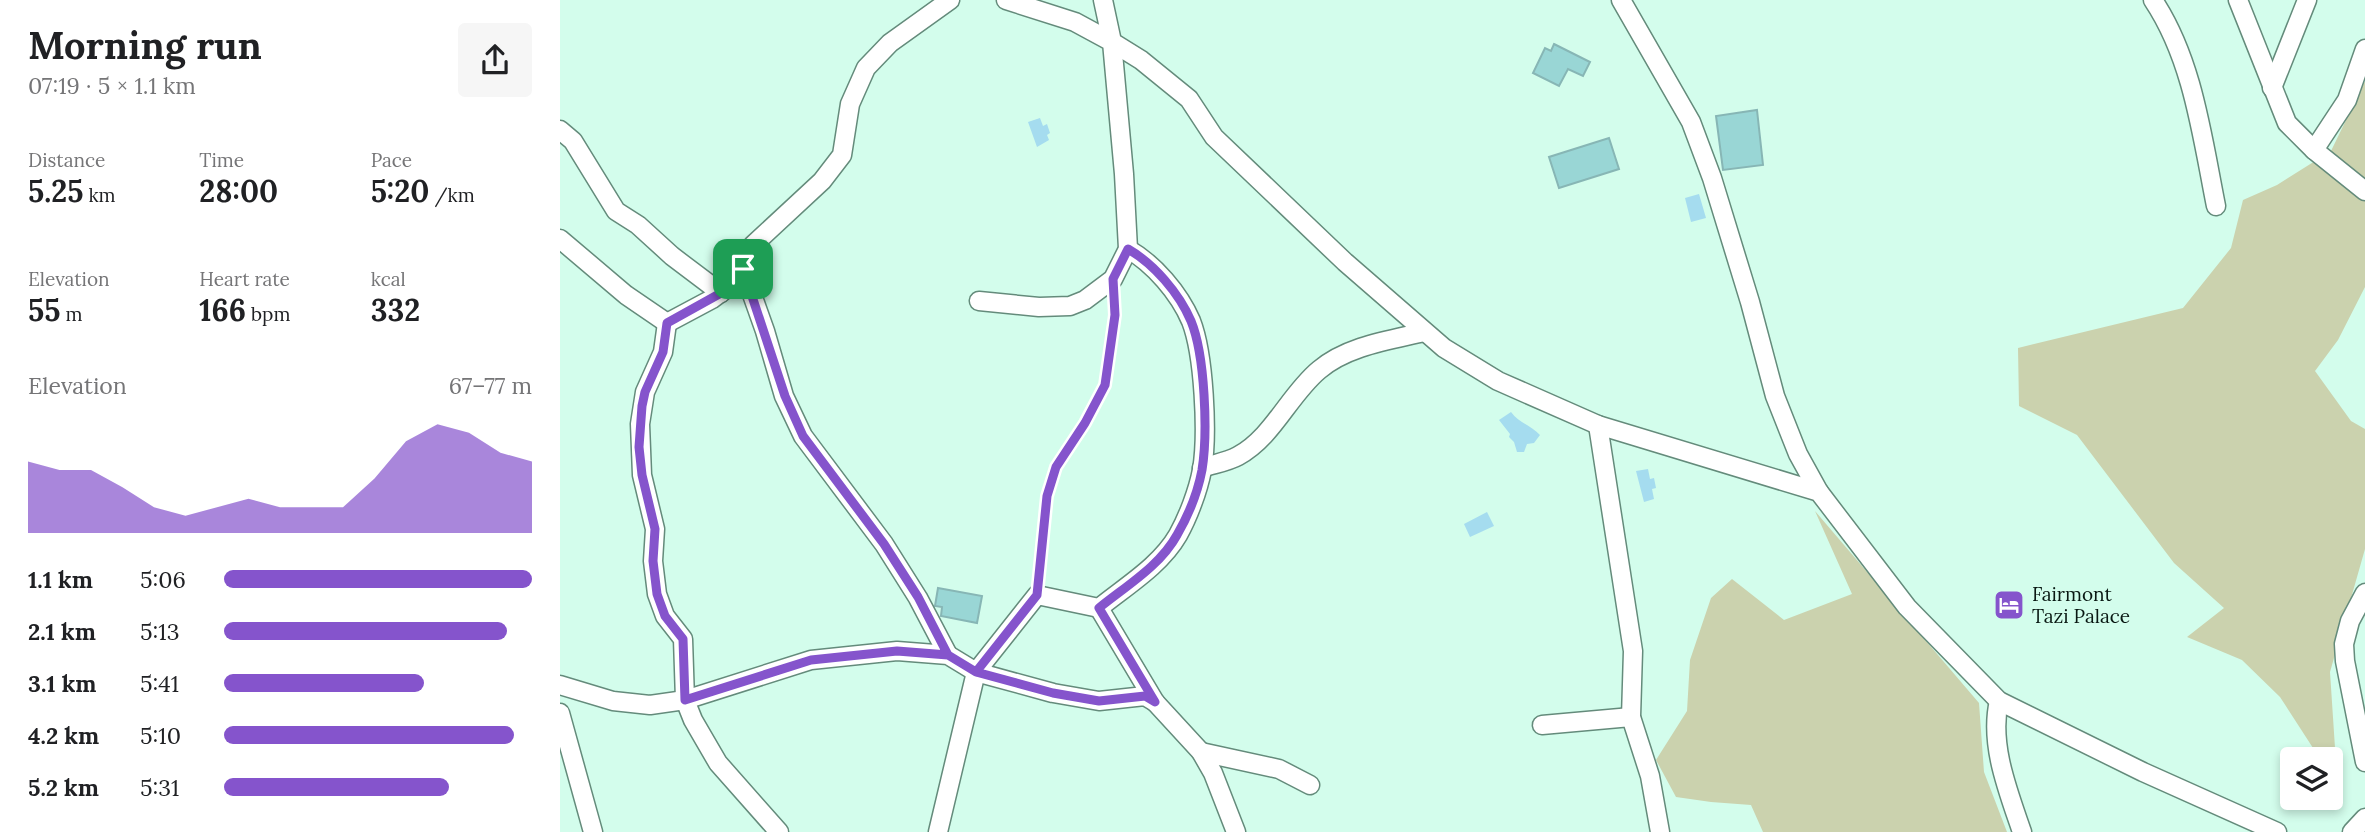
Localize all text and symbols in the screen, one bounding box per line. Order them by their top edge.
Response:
text: Morning run [28,21,262,69]
button: share [458,23,532,97]
text: 07:19 · 5 × 1.1 km [28,71,196,100]
text: Distance [28,148,105,172]
text: Time [199,148,244,172]
text: Pace [371,148,412,172]
text: 5.25 [28,172,83,210]
text: 28:00 [199,172,278,210]
text: 5:20 [371,172,429,210]
text: km [83,183,116,207]
text: /km [429,183,475,207]
pin [713,239,773,299]
icon: arrive [724,250,762,288]
text: Elevation [28,267,110,291]
text: Heart rate [199,267,290,291]
text: kcal [371,267,406,291]
text: 55 [28,291,60,329]
text: 166 [199,291,246,329]
text: 332 [371,291,420,329]
text: m [60,302,82,326]
text: bpm [246,302,290,326]
text: Elevation [28,371,127,400]
text: 67–77 m [449,371,532,400]
text: 1.1 km [28,565,93,594]
text: 5:06 [140,565,186,594]
place label: Fairmont Tazi Palace [2032,582,2130,628]
hotel icon: Fairmont Tazi Palace [1992,588,2026,622]
text: 2.1 km [28,617,96,646]
text: 5:13 [140,617,179,646]
text: 3.1 km [28,669,96,698]
text: 5:41 [140,669,179,698]
text: 4.2 km [28,721,99,750]
text: 5:10 [140,721,181,750]
map controls [2280,747,2343,810]
button: layers [2280,747,2343,810]
text: 5.2 km [28,773,99,802]
text: 5:31 [140,773,179,802]

